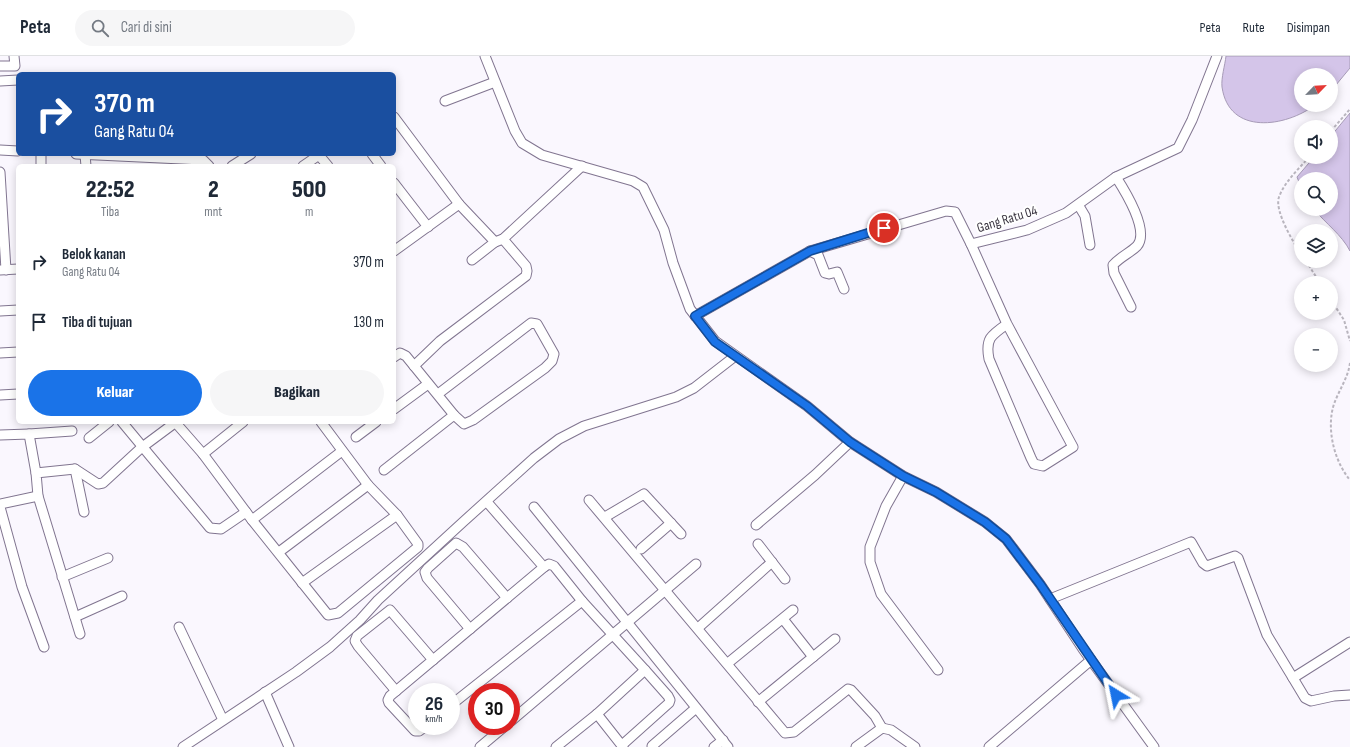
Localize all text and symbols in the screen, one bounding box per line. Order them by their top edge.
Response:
search box [75,10,355,46]
text: Peta [20,16,51,39]
icon: search [89,17,111,39]
text: Cari di sini [121,18,172,37]
text: Peta [1200,19,1221,36]
text: Rute [1243,19,1265,36]
text: Disimpan [1287,19,1330,36]
north arrow [1294,68,1338,112]
map controls [1294,68,1338,372]
text: 370 m [94,87,155,120]
icon: right [28,88,80,140]
button: sound [1294,120,1338,164]
text: Gang Ratu 04 [94,121,174,142]
button: search [1294,172,1338,216]
text: 22:52 [86,175,135,204]
text: 2 [208,175,219,204]
text: 500 [292,175,326,204]
street label: Gang Ratu 04 [975,202,1039,236]
text: Tiba [101,204,119,220]
text: mnt [204,204,222,220]
text: m [305,204,313,220]
pin [867,211,901,245]
icon: arrive [873,217,895,239]
button: layers [1294,224,1338,268]
text: Belok kanan [62,245,126,264]
icon: right [28,251,50,273]
text: 370 m [353,253,384,272]
text: Gang Ratu 04 [62,264,120,280]
button: + [1294,276,1338,320]
icon: arrive [28,311,50,333]
text: Tiba di tujuan [62,313,132,332]
text: 130 m [354,313,384,332]
button: − [1294,328,1338,372]
button: Keluar [28,370,202,416]
button: Bagikan [210,370,384,416]
position arrow [1095,674,1137,716]
speed limit sign: 30 [468,683,520,735]
text: 26 [425,692,443,716]
text: km/h [425,713,443,725]

